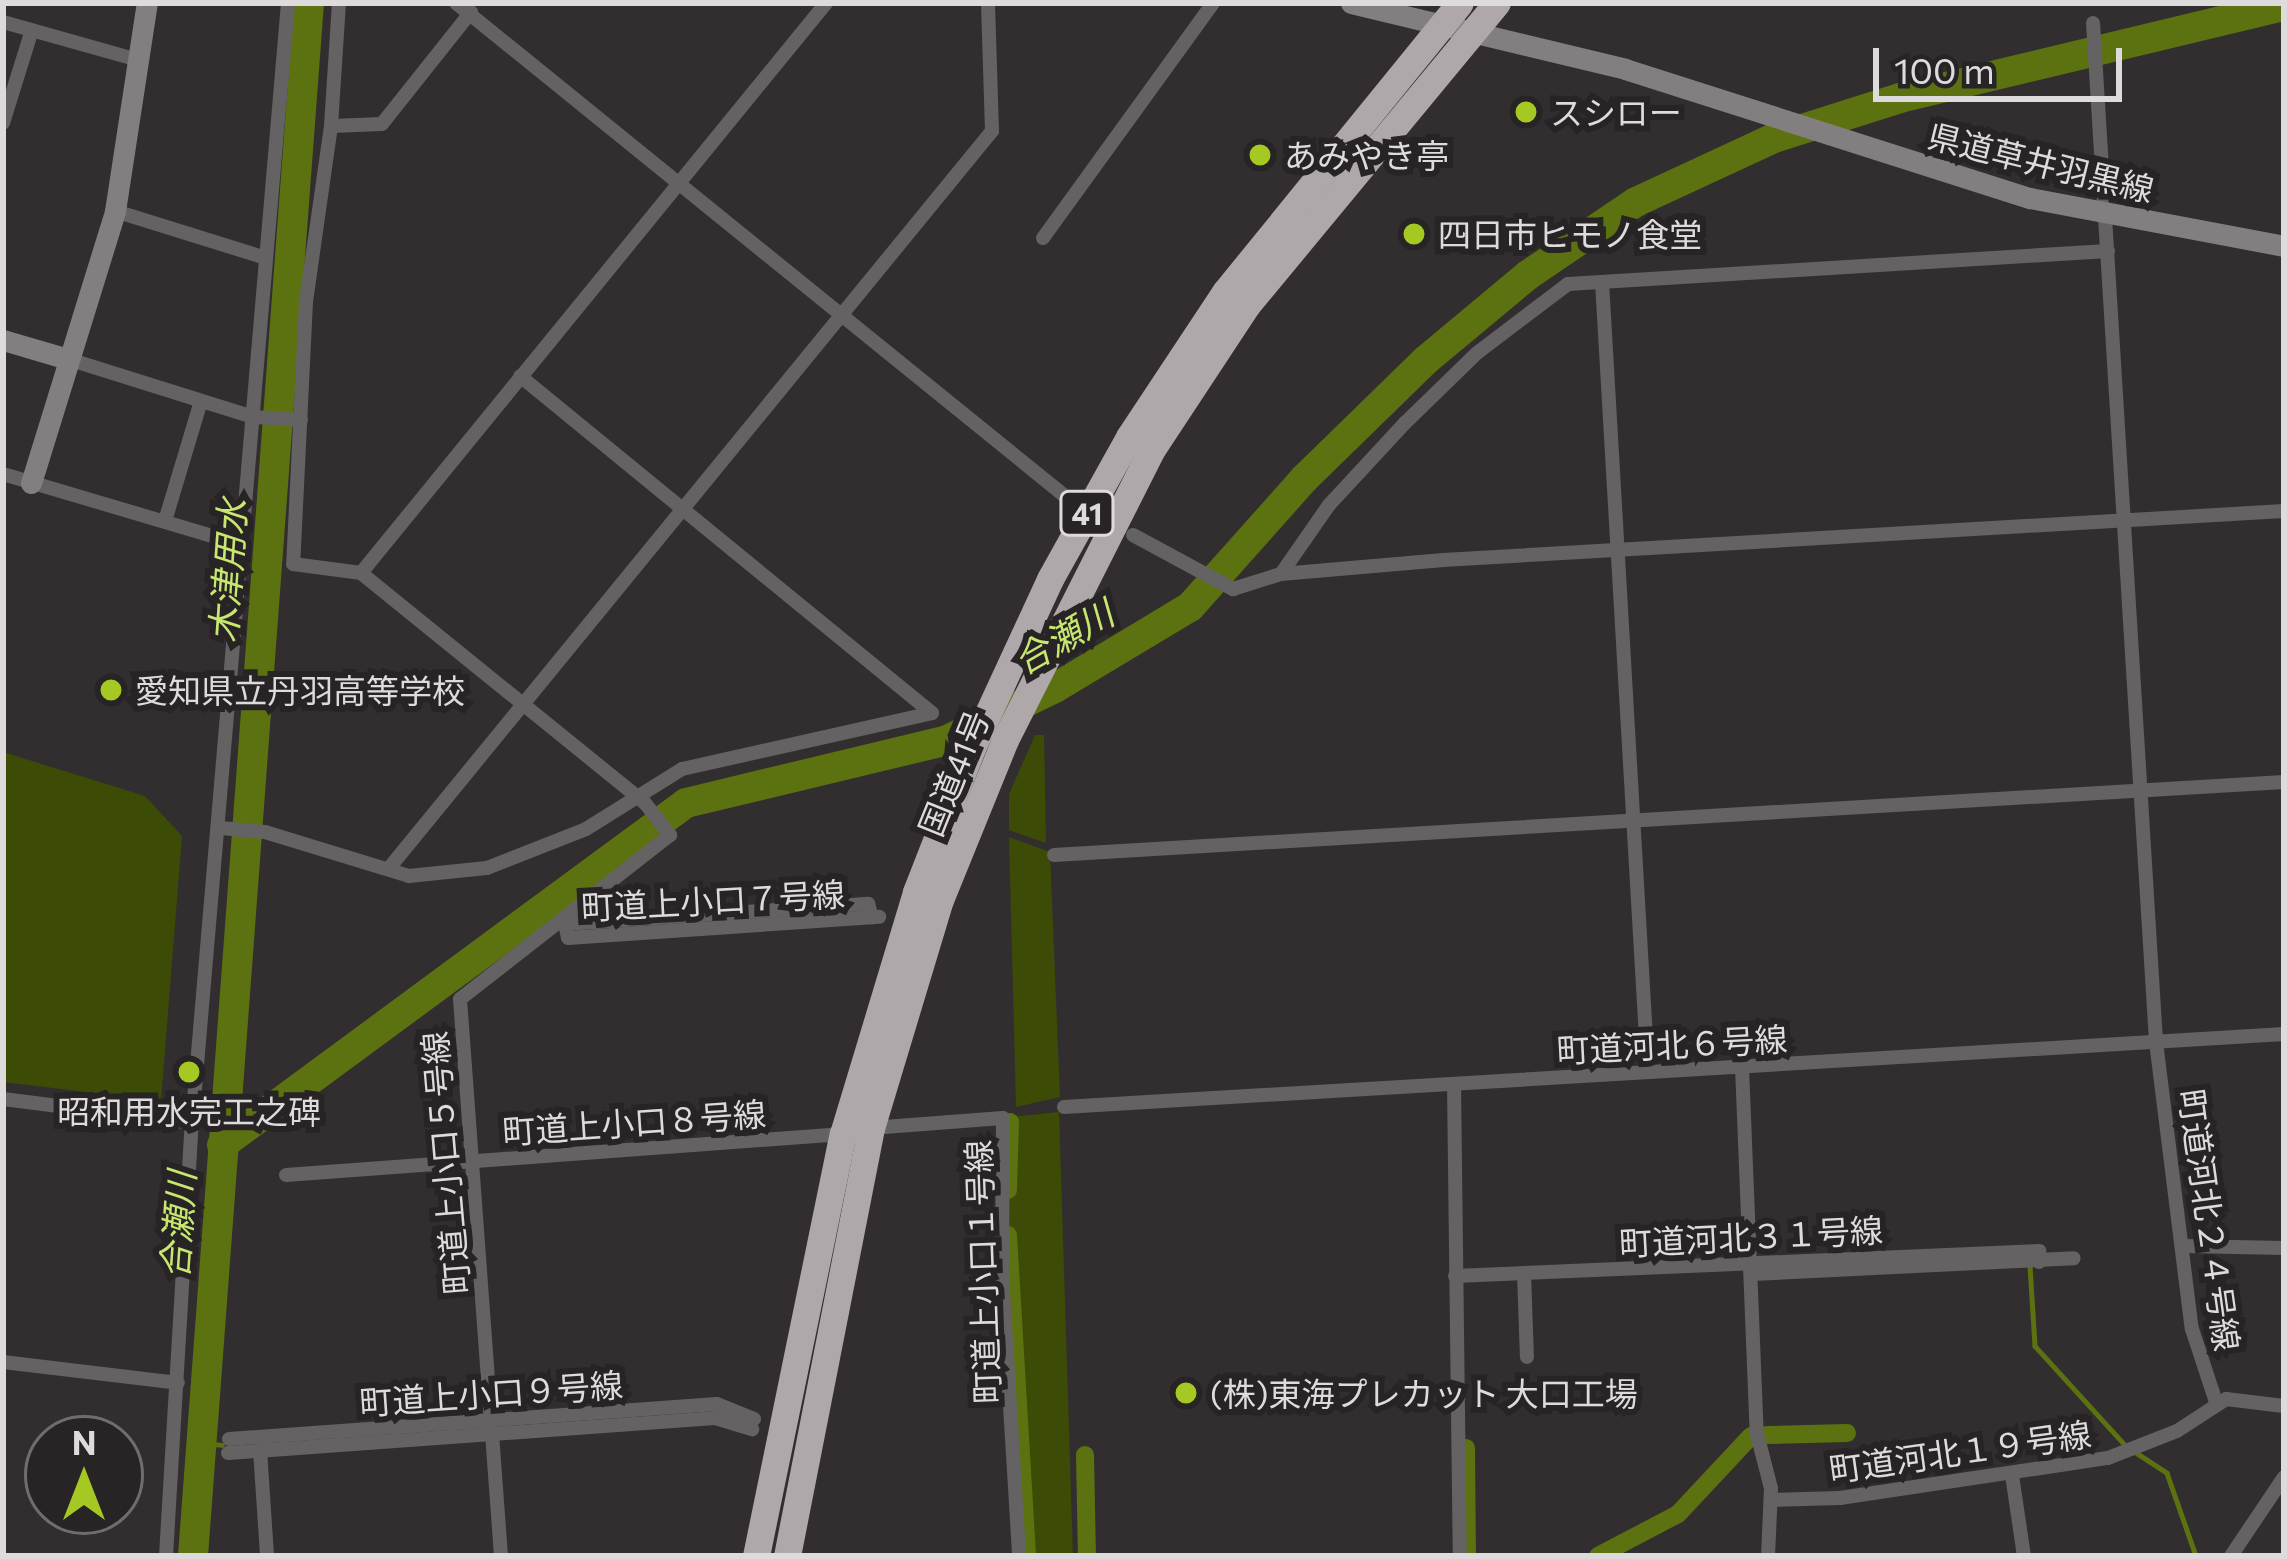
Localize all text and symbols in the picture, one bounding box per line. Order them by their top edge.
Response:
scale bar [1879,24,2128,98]
text: 100 m [1894,47,1995,91]
place label: スシロー [1550,92,1682,132]
marker: スシロー [1513,99,1539,125]
street label: 県道草井羽黒線 [1924,115,2158,209]
place label: あみやき亭 [1284,135,1449,175]
marker: あみやき亭 [1247,142,1273,168]
place label: 四日市ヒモノ食堂 [1438,214,1702,254]
marker: 四日市ヒモノ食堂 [1401,221,1427,247]
road number: 41 [1057,489,1117,537]
water label: 木津用水 [200,498,254,644]
water label: 合瀬川 [1005,590,1121,682]
place label: 愛知県立丹羽高等学校 [135,670,465,710]
marker: 愛知県立丹羽高等学校 [98,677,124,703]
street label: 国道41号 [910,704,996,842]
street label: 町道上小口７号線 [580,873,846,927]
street label: 町道河北６号線 [1556,1018,1788,1070]
street label: 町道上小口５号線 [414,1030,476,1296]
marker: 昭和用水完工之碑 [176,1059,202,1085]
street label: 町道河北２４号線 [2172,1087,2248,1353]
place label: 昭和用水完工之碑 [57,1091,321,1131]
street label: 町道上小口８号線 [501,1093,767,1151]
street label: 町道上小口１号線 [958,1139,1006,1405]
water label: 合瀬川 [152,1170,202,1280]
street label: 町道河北３１号線 [1618,1209,1884,1263]
street label: 町道上小口９号線 [358,1364,624,1422]
place label: (株)東海プレカット 大口工場 [1210,1373,1638,1413]
marker: (株)東海プレカット 大口工場 [1173,1380,1199,1406]
street label: 町道河北１９号線 [1827,1413,2093,1489]
north arrow [24,1415,144,1535]
text: N [72,1421,96,1462]

